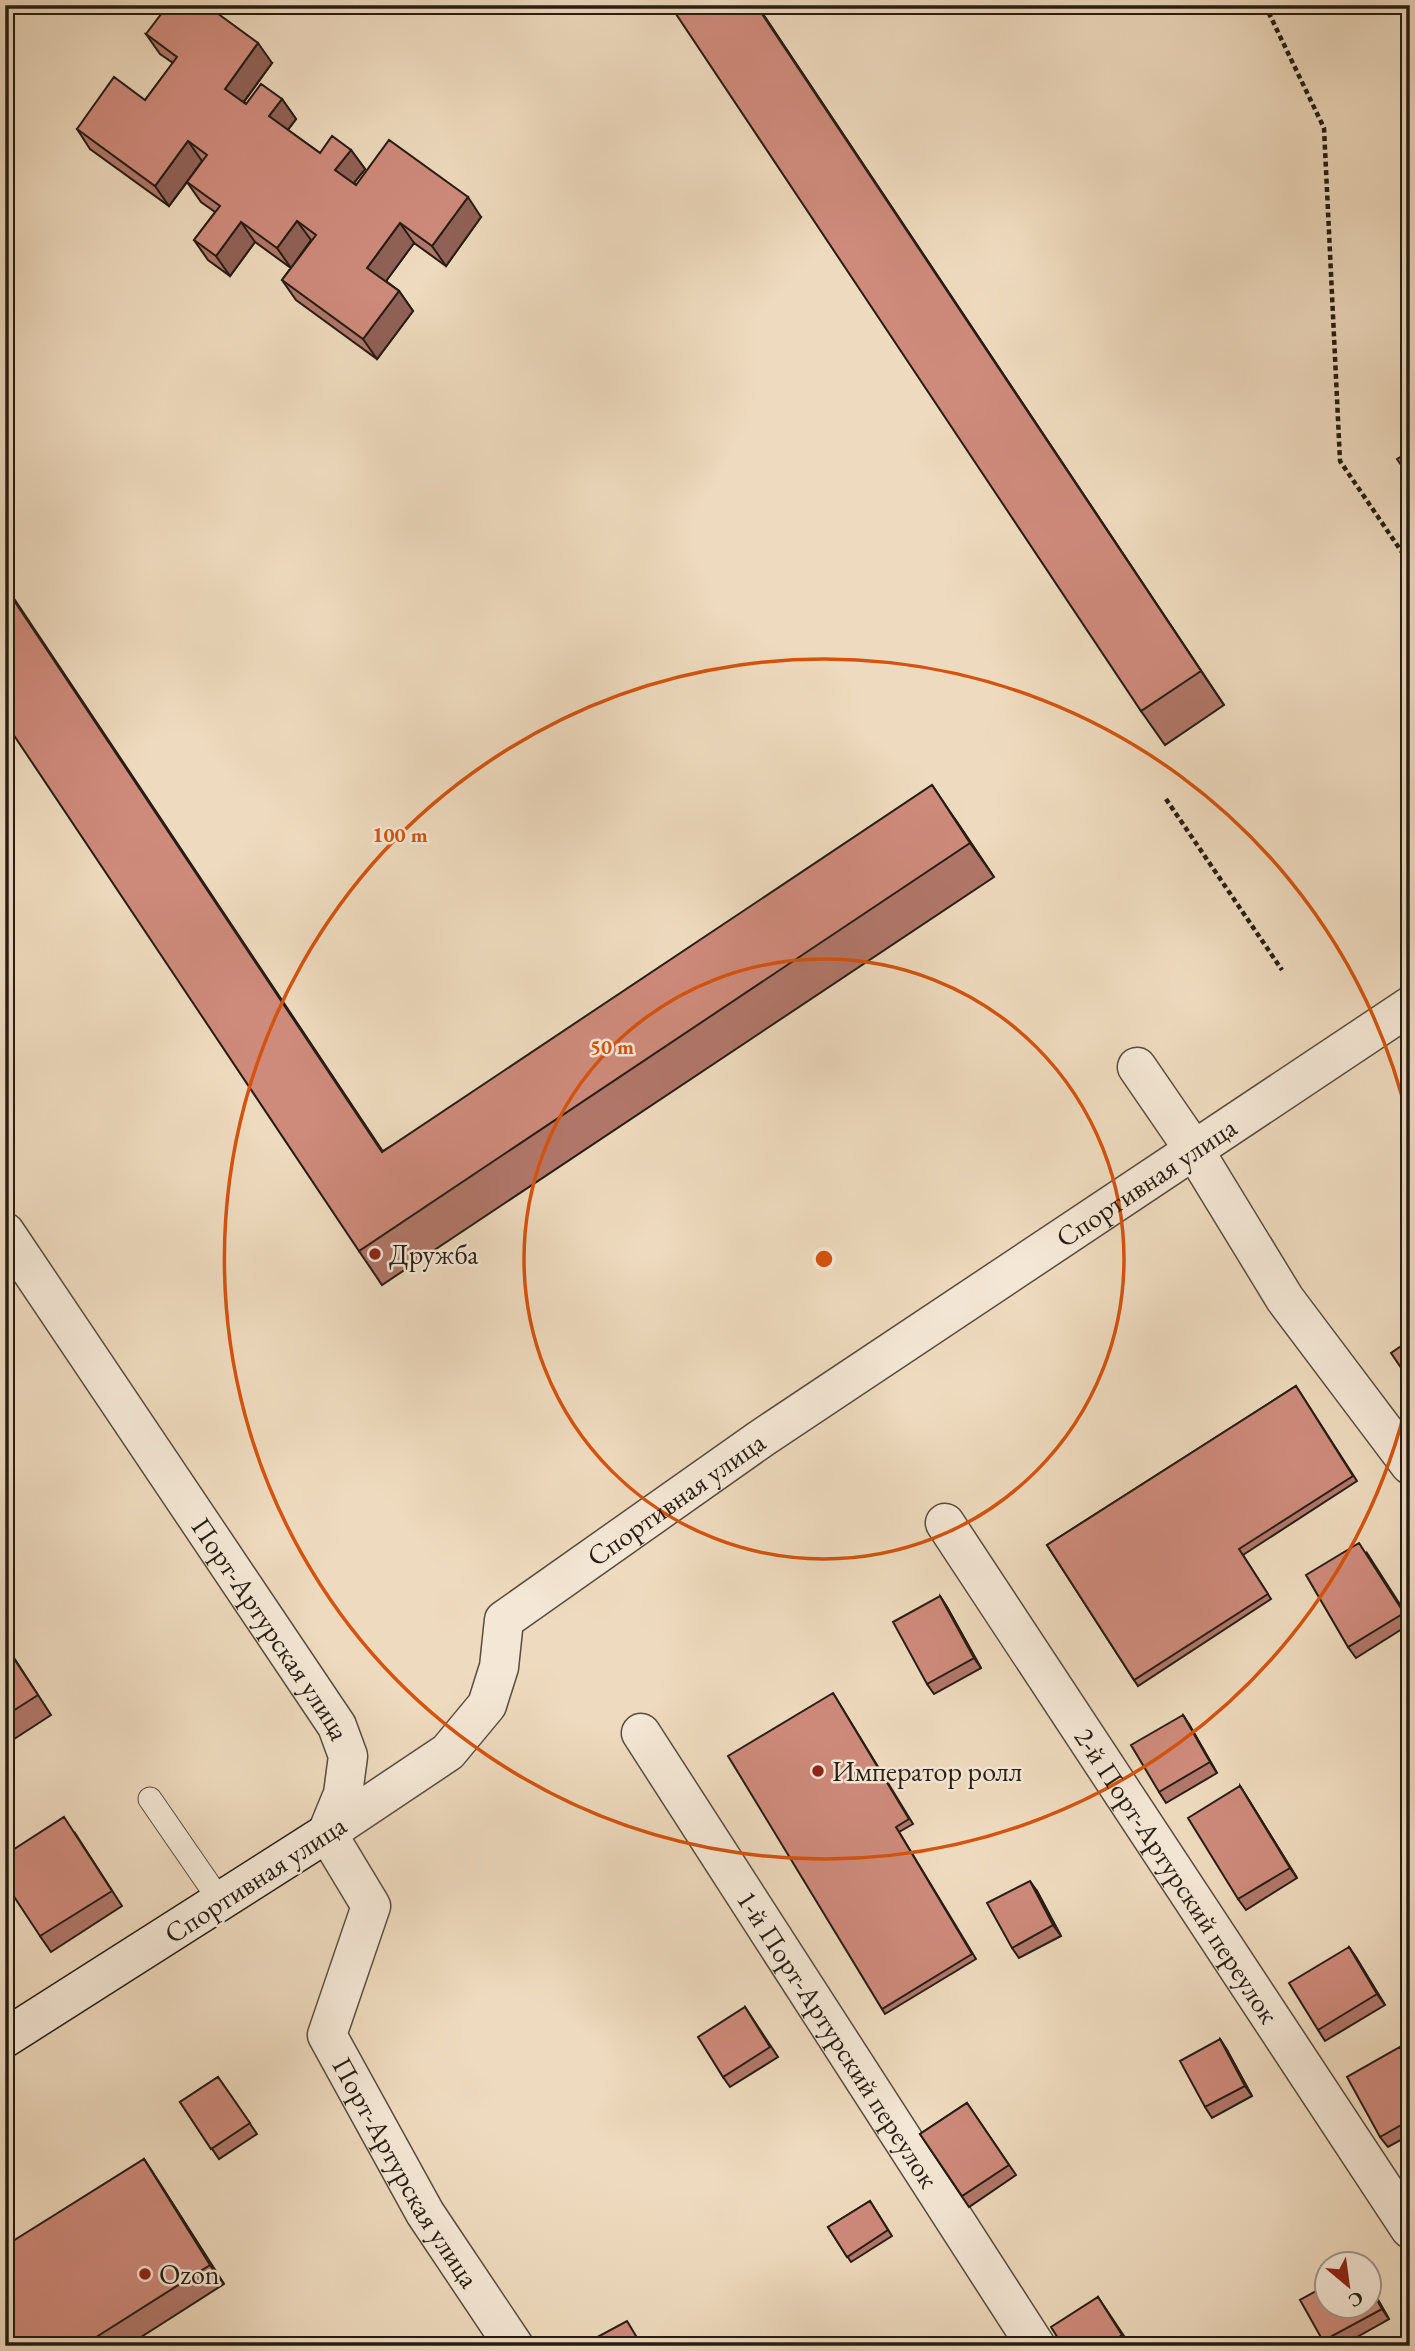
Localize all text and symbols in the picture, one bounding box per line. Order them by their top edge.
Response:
text: 100 m [372,821,428,848]
text: 50 m [590,1033,634,1060]
street label: Спортивная улица [1049,1108,1244,1255]
place label: Дружба [389,1236,479,1272]
marker: Дружба [367,1246,383,1262]
centre of rings [812,1247,836,1271]
street label: Спортивная улица [580,1423,773,1574]
street label: Порт-Артурская улица [184,1510,359,1746]
street label: 2-й Порт-Артурский переулок [1067,1721,1288,2030]
place label: Император ролл [832,1753,1022,1789]
marker: Император ролл [810,1763,826,1779]
street label: Спортивная улица [157,1806,353,1951]
street label: 1-й Порт-Артурский переулок [729,1883,947,2195]
street label: Порт-Артурская улица [325,2050,488,2295]
north arrow [1314,2250,1384,2320]
place label: Ozon [159,2256,220,2292]
marker: Ozon [137,2266,153,2282]
text: С [1344,2285,1368,2314]

